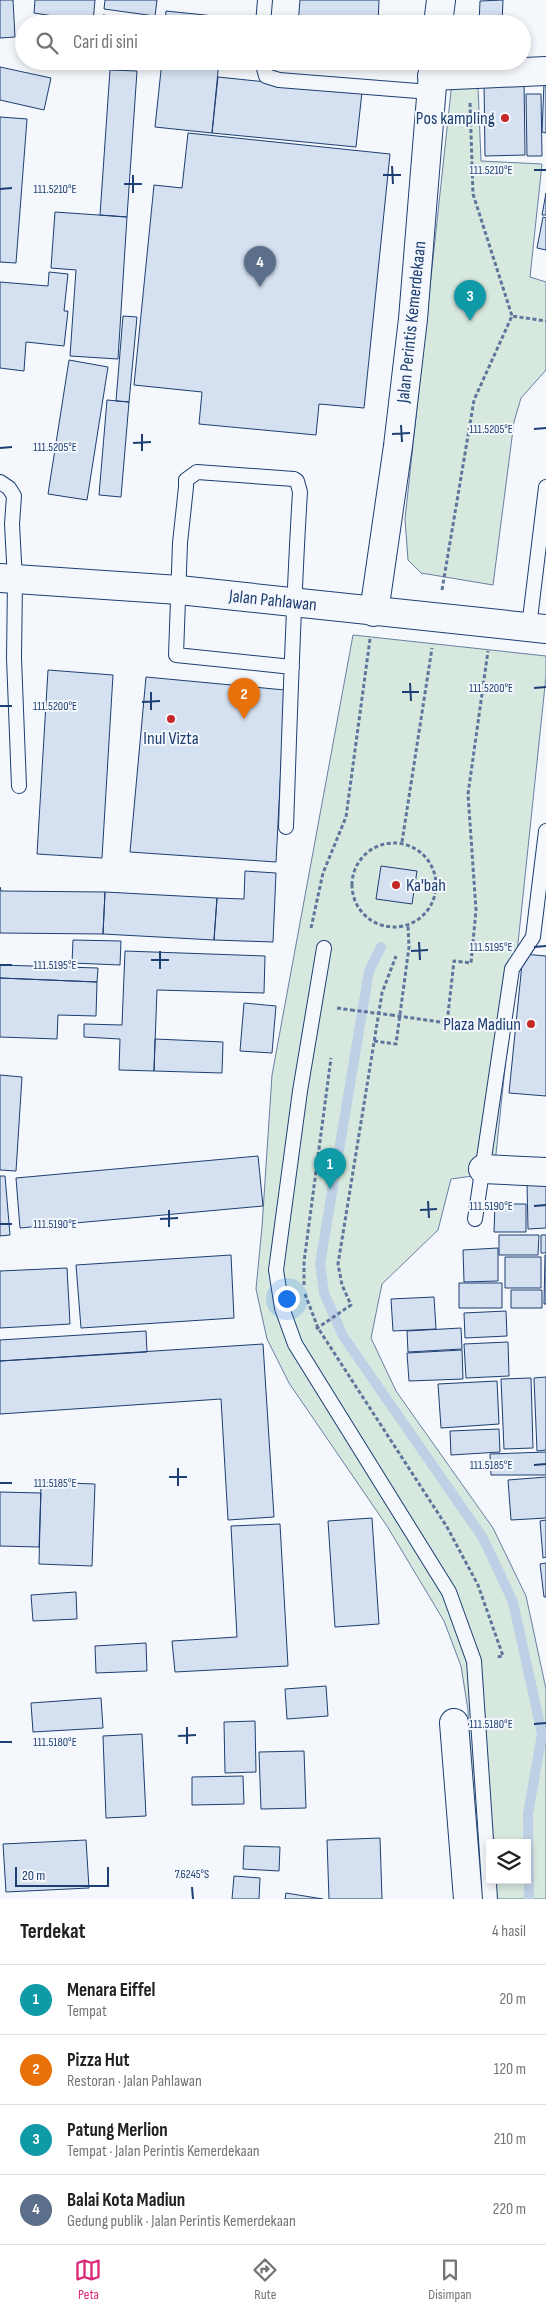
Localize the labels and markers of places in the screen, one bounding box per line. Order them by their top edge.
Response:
place label: Pos kampling [416,108,495,129]
marker: Pos kampling [499,112,511,124]
pin: 4 [244,246,276,287]
pin: 3 [454,280,486,321]
pin: 2 [228,678,260,719]
marker: Inul Vizta [165,713,177,725]
place label: Inul Vizta [143,728,199,749]
place label: Ka'bah [406,875,446,896]
marker: Ka'bah [390,879,402,891]
place label: Plaza Madiun [443,1014,521,1035]
marker: Plaza Madiun [525,1018,537,1030]
pin: 1 [314,1148,346,1189]

